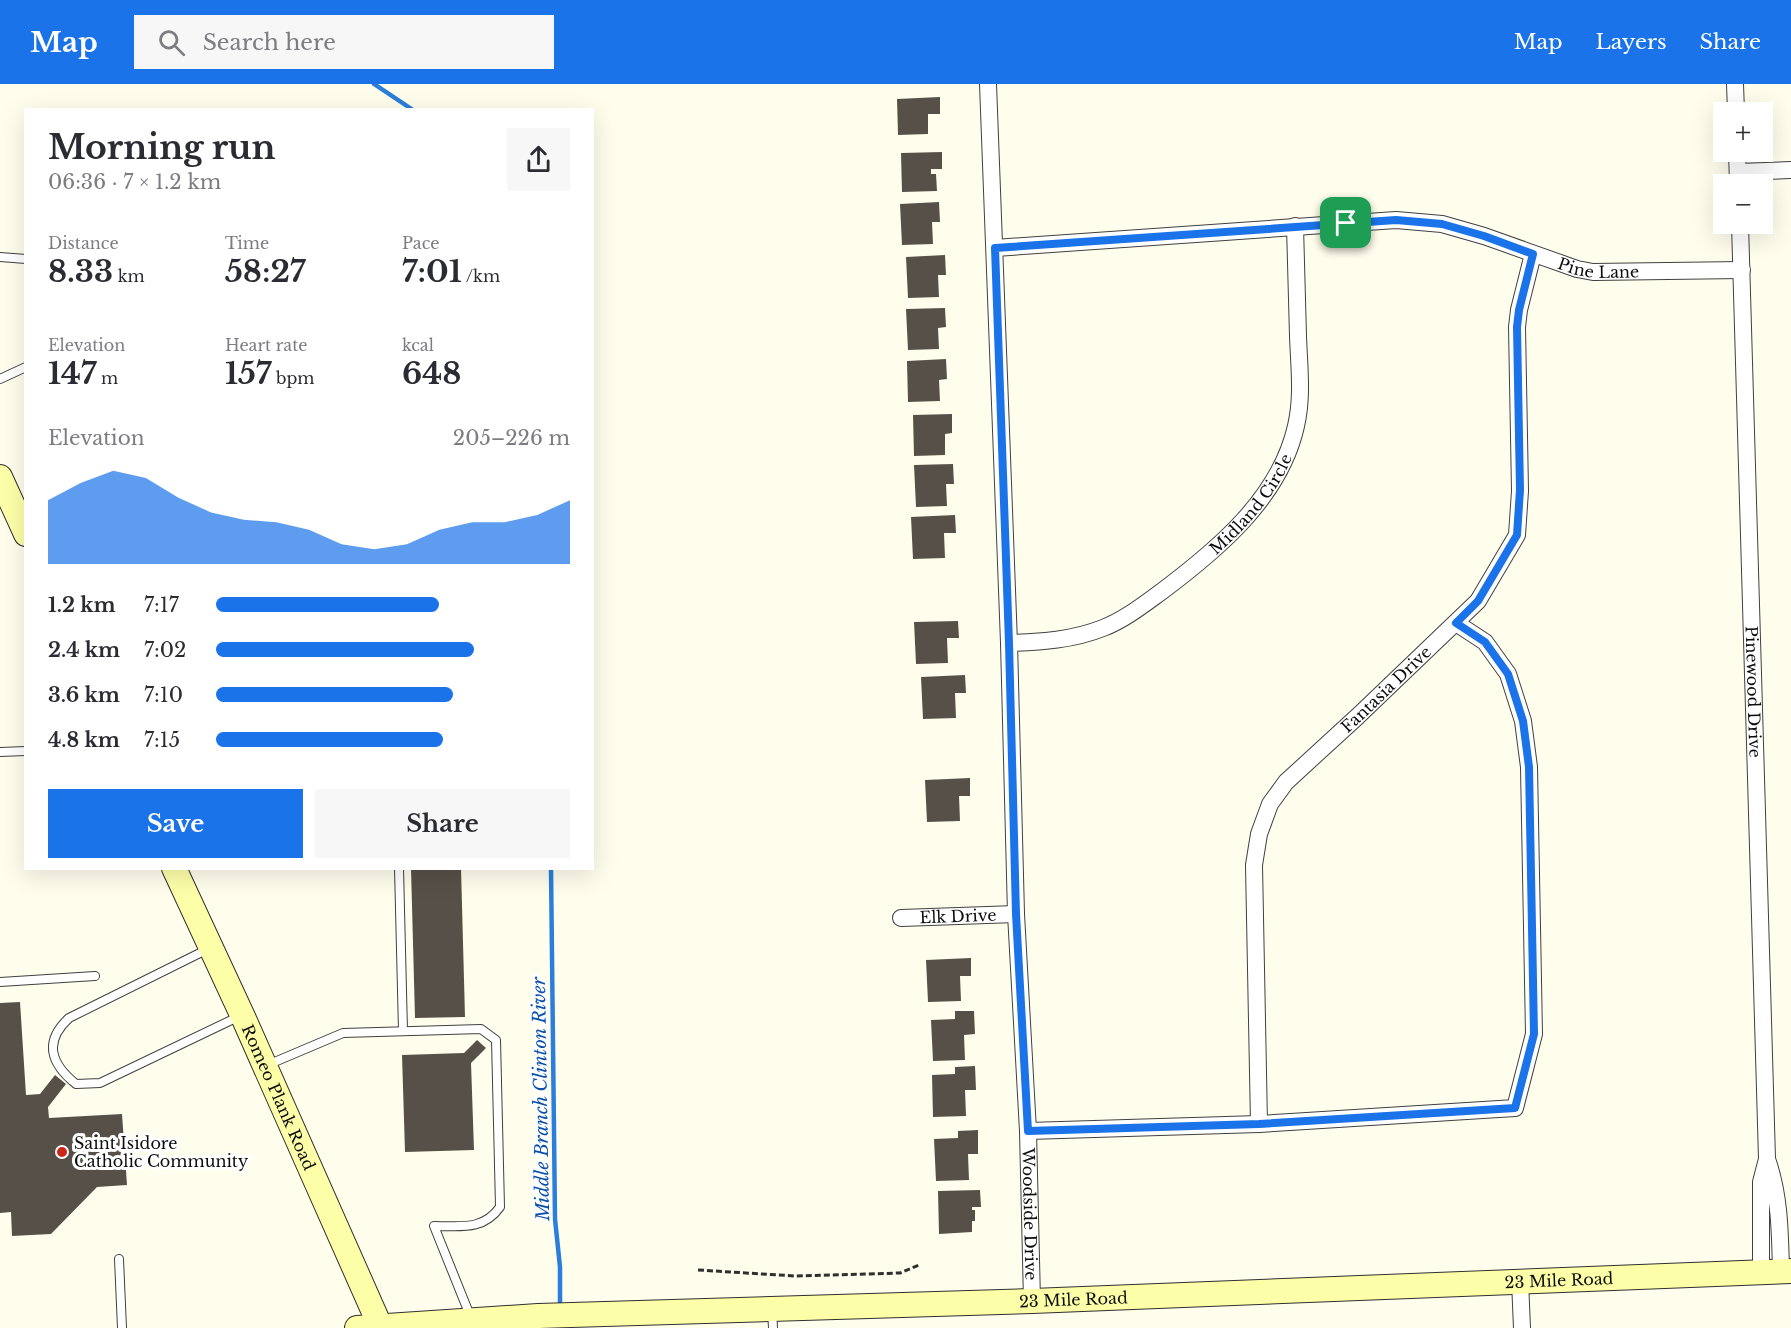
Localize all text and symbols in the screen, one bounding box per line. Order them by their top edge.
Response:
search box [134,15,554,69]
text: Map [30,25,98,60]
icon: search [155,26,188,59]
text: Search here [203,29,336,56]
text: Map [1514,29,1563,55]
text: Layers [1596,29,1667,55]
text: Share [1700,29,1761,55]
map controls [1713,102,1773,234]
button: + [1713,102,1773,162]
text: Morning run [48,127,276,168]
button: share [507,128,570,191]
text: 06:36 · 7 × 1.2 km [48,170,221,194]
button: − [1713,174,1773,234]
pin [1320,197,1371,248]
icon: arrive [1329,206,1362,239]
text: Distance [48,233,119,253]
text: Time [225,233,269,253]
text: Pace [402,233,439,253]
text: 8.33 [48,253,113,290]
text: 58:27 [225,253,305,290]
text: 7:01 [402,253,462,290]
street label: Pine Lane [1555,253,1639,282]
text: km [113,266,145,286]
text: /km [462,266,500,286]
text: Elevation [48,335,125,355]
text: Heart rate [225,335,307,355]
text: kcal [402,335,434,355]
text: 147 [48,355,96,392]
text: 157 [225,355,271,392]
text: 648 [402,355,461,392]
text: m [96,368,118,388]
text: bpm [271,368,315,388]
text: Elevation [48,426,145,450]
text: 205–226 m [453,426,570,450]
street label: Midland Circle [1205,451,1296,559]
text: 1.2 km [48,593,116,617]
text: 7:17 [144,593,179,617]
street label: Pinewood Drive [1742,626,1765,758]
text: 2.4 km [48,638,120,662]
text: 7:02 [144,638,186,662]
street label: Fantasia Drive [1337,642,1435,737]
text: 3.6 km [48,683,120,707]
text: 7:10 [144,683,183,707]
text: 4.8 km [48,728,120,752]
text: 7:15 [144,728,180,752]
button: Save [48,789,303,858]
button: Share [315,789,570,858]
street label: Elk Drive [919,905,997,927]
water label: Middle Branch Clinton River [528,976,554,1222]
street label: Romeo Plank Road [238,1021,320,1173]
place label: Saint Isidore Catholic Community [74,1133,249,1171]
marker: Saint Isidore Catholic Community [55,1145,69,1159]
street label: Woodside Drive [1018,1147,1042,1281]
street label: 23 Mile Road [1504,1268,1614,1292]
street label: 23 Mile Road [1019,1287,1128,1311]

